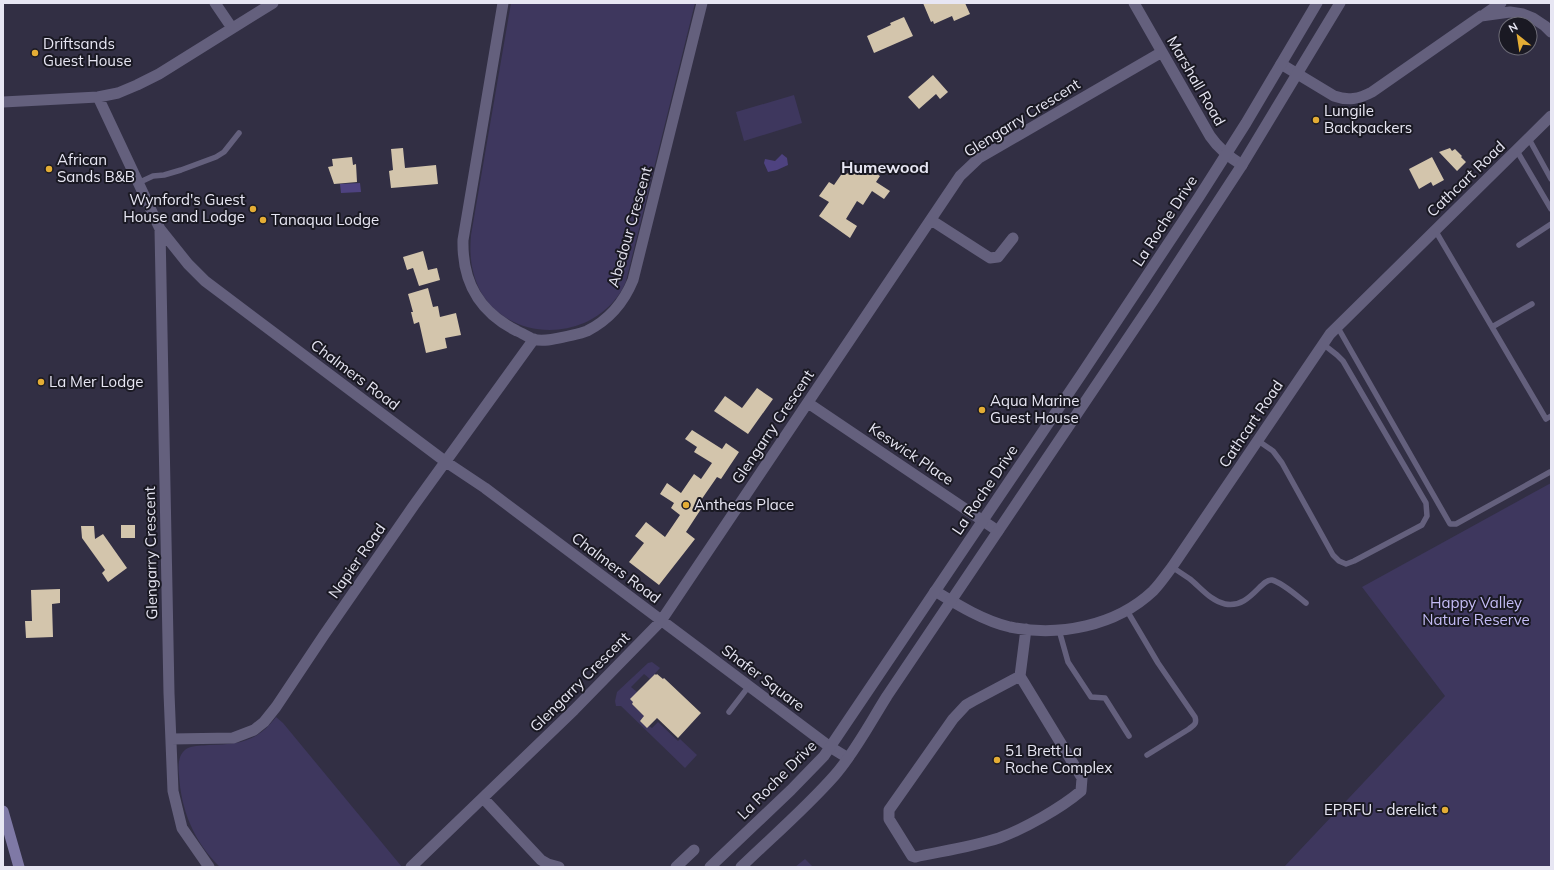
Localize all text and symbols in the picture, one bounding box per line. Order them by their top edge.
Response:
north arrow [1498,16,1538,56]
text: N [1506,19,1520,35]
street label: Marshall Road [1163,33,1230,129]
place label: Driftsands Guest House [43,34,132,70]
marker: Driftsands Guest House [30,48,40,58]
street label: Glengarry Crescent [960,74,1083,161]
place label: Lungile Backpackers [1324,101,1412,137]
marker: Lungile Backpackers [1311,115,1321,125]
street label: Cathcart Road [1423,137,1509,221]
place label: African Sands B&B [57,150,135,186]
district label: Humewood [841,157,929,177]
marker: African Sands B&B [44,164,54,174]
street label: Abedour Crescent [603,164,656,289]
street label: La Roche Drive [1128,172,1201,270]
place label: Wynford's Guest House and Lodge [123,190,245,226]
marker: Wynford's Guest House and Lodge [248,204,258,214]
place label: Tanaqua Lodge [271,210,379,229]
marker: Tanaqua Lodge [258,215,268,225]
street label: Chalmers Road [307,335,404,414]
street label: Glengarry Crescent [727,366,818,487]
place label: La Mer Lodge [49,372,143,391]
street label: Cathcart Road [1214,376,1287,471]
marker: La Mer Lodge [36,377,46,387]
place label: Aqua Marine Guest House [990,391,1079,427]
marker: Aqua Marine Guest House [977,405,987,415]
street label: Keswick Place [865,418,957,489]
street label: La Roche Drive [948,441,1022,538]
street label: Glengarry Crescent [140,486,161,620]
place label: Antheas Place [694,495,794,514]
marker: Antheas Place [681,500,691,510]
street label: Napier Road [324,520,389,602]
street label: Chalmers Road [568,528,665,607]
park label: Happy Valley Nature Reserve [1422,593,1530,629]
street label: Glengarry Crescent [526,628,634,736]
street label: Shafer Square [718,640,809,715]
street label: La Roche Drive [733,736,820,823]
place label: 51 Brett La Roche Complex [1005,741,1112,777]
marker: 51 Brett La Roche Complex [992,755,1002,765]
place label: EPRFU - derelict [1324,800,1437,819]
marker: EPRFU - derelict [1440,805,1450,815]

